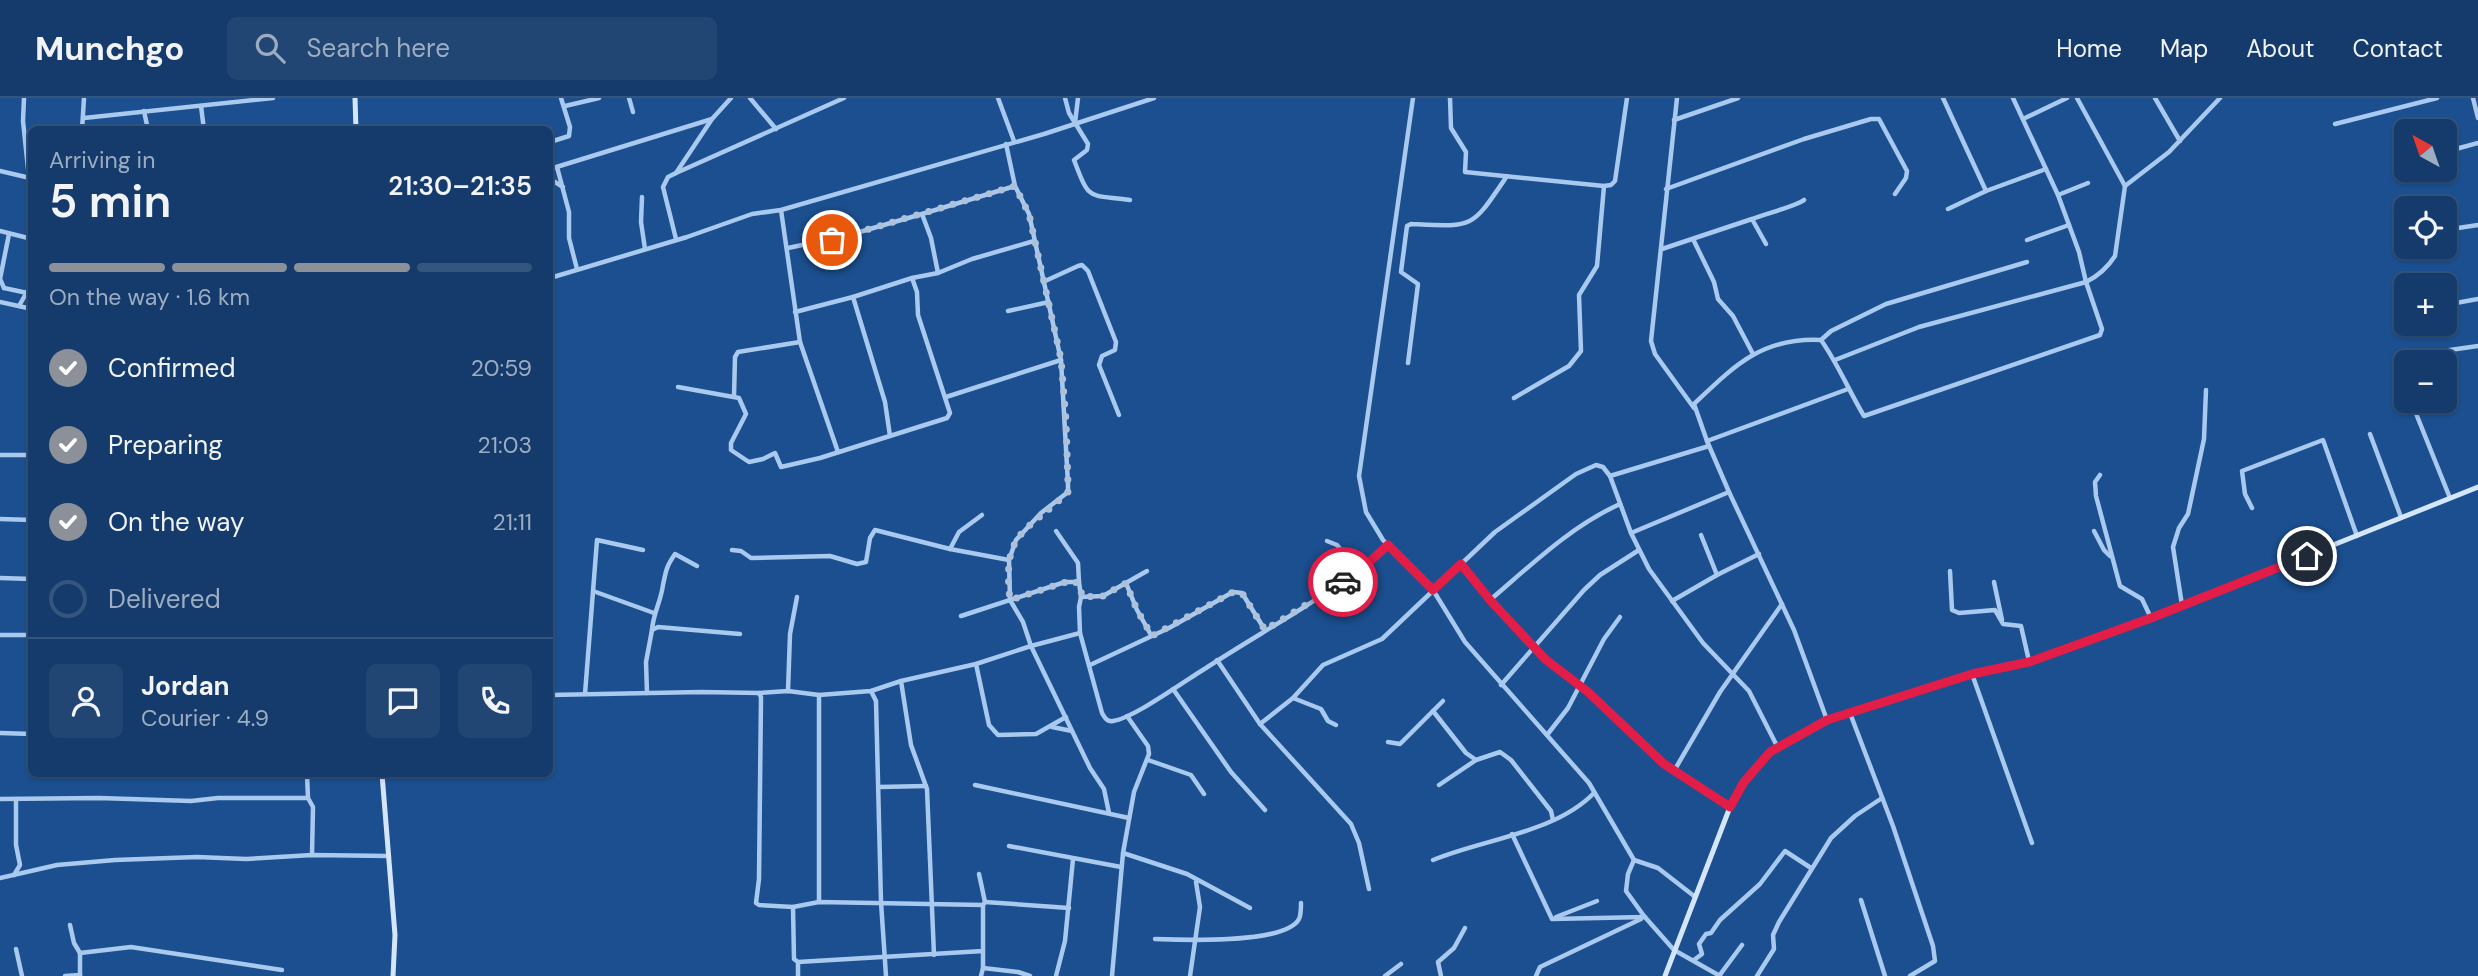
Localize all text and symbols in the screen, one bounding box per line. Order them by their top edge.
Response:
search box [227,17,717,80]
text: Munchgo [35,27,185,70]
icon: search [251,29,289,67]
text: Search here [307,31,450,65]
text: Home [2056,33,2122,64]
text: Map [2160,33,2208,64]
text: About [2246,33,2315,64]
text: Contact [2353,33,2443,64]
north arrow [2394,119,2457,182]
map controls [2394,119,2457,413]
text: Arriving in [49,145,155,175]
text: 21:30–21:35 [388,169,532,203]
text: 5 min [49,171,171,231]
button: locate [2394,196,2457,259]
pin [802,210,862,270]
icon: bag [813,221,851,259]
button: + [2394,273,2457,336]
text: On the way · 1.6 km [49,282,250,312]
icon: check [49,349,87,387]
button: − [2394,350,2457,413]
text: Confirmed [108,351,235,385]
text: 20:59 [471,353,532,383]
icon: check [49,426,87,464]
text: Preparing [108,428,223,462]
text: 21:03 [478,430,532,460]
icon: check [49,503,87,541]
text: On the way [108,505,244,539]
text: 21:11 [493,507,532,537]
pin [2277,526,2337,586]
icon: home [2288,537,2326,575]
courier [1308,547,1378,617]
icon: car [1324,563,1362,601]
text: Delivered [108,582,221,616]
button: person [49,664,123,738]
button: chat [366,664,440,738]
button: phone [458,664,532,738]
text: Jordan [141,669,230,703]
text: Courier · 4.9 [141,703,269,733]

